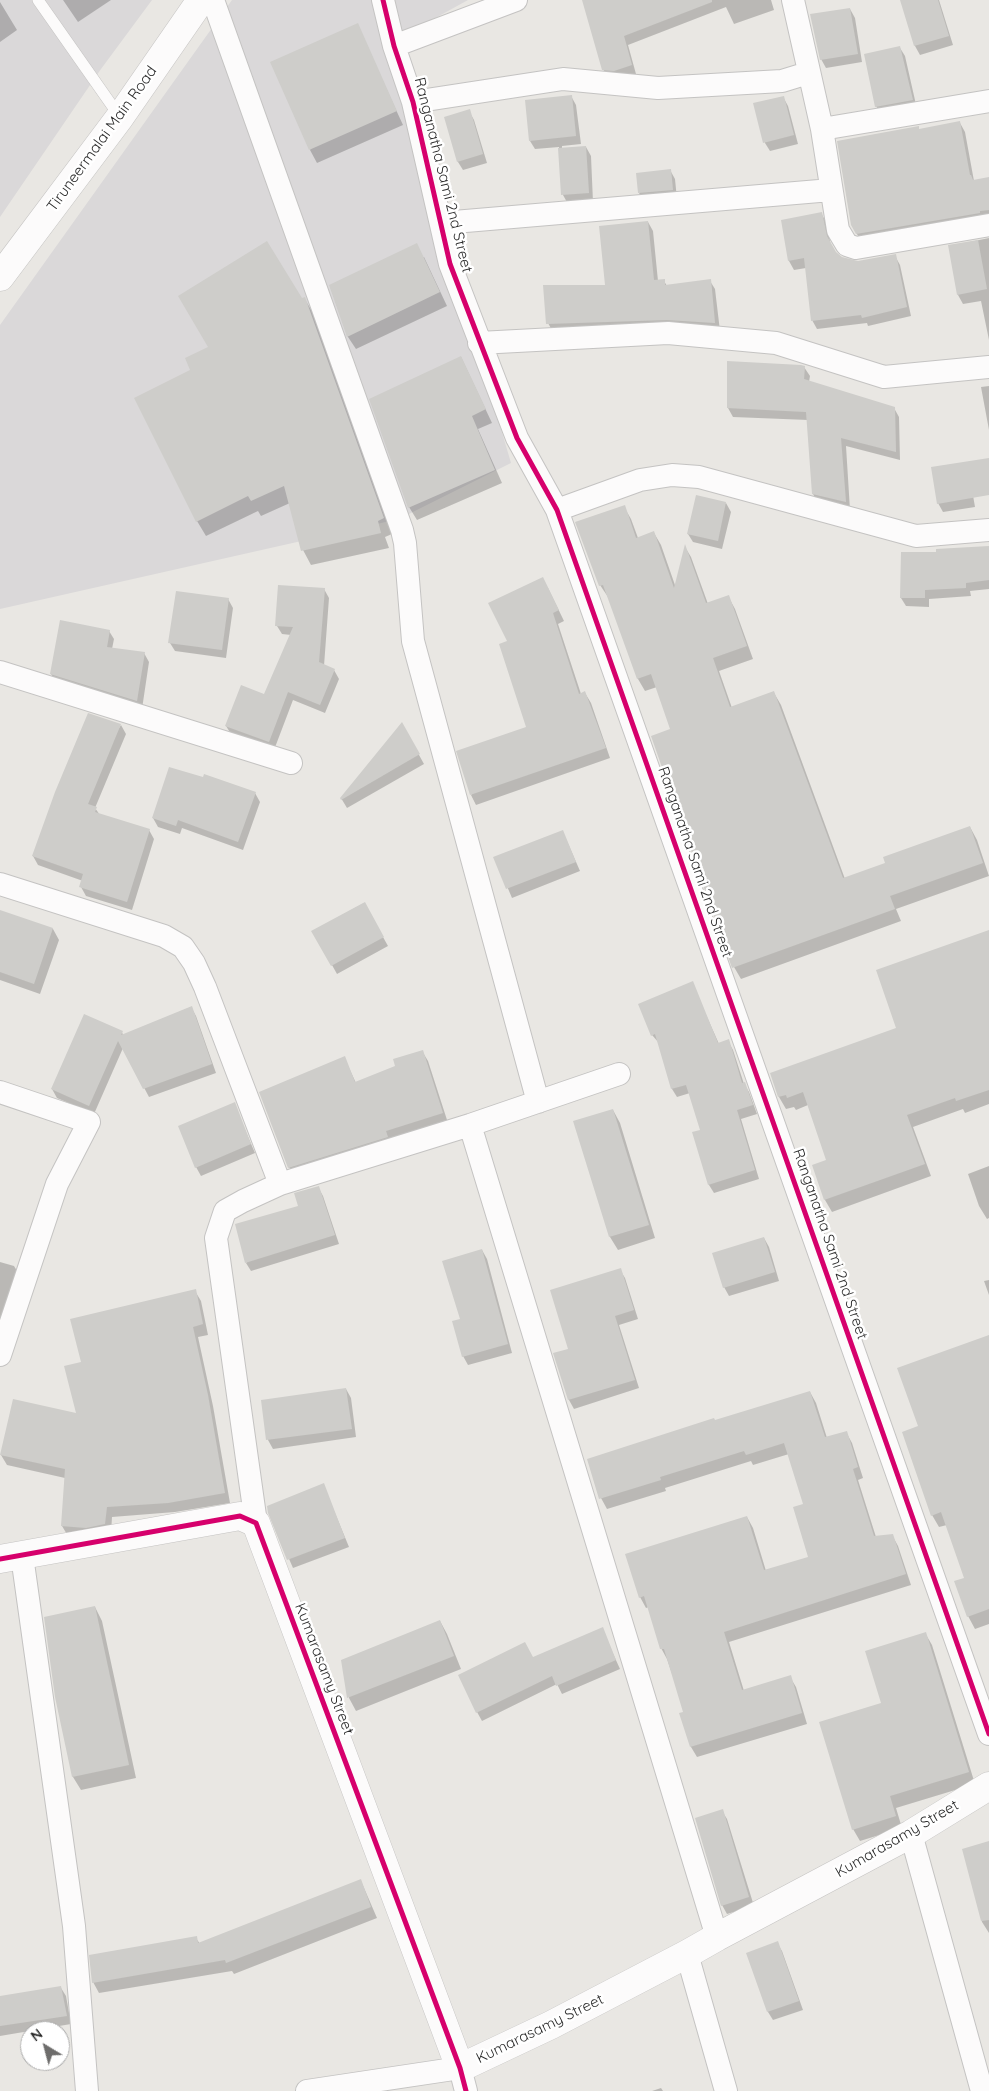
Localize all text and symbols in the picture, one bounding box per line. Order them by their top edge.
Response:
street label: Tiruneermalai Main Road [43,63,161,215]
street label: Ranganatha Sami 2nd Street [410,76,476,274]
street label: Ranganatha Sami 2nd Street [654,764,736,960]
street label: Ranganatha Sami 2nd Street [789,1146,871,1342]
street label: Kumarasamy Street [291,1601,357,1737]
street label: Kumarasamy Street [832,1796,962,1882]
street label: Kumarasamy Street [473,1990,607,2068]
north arrow [20,2021,70,2071]
text: N [27,2025,46,2045]

